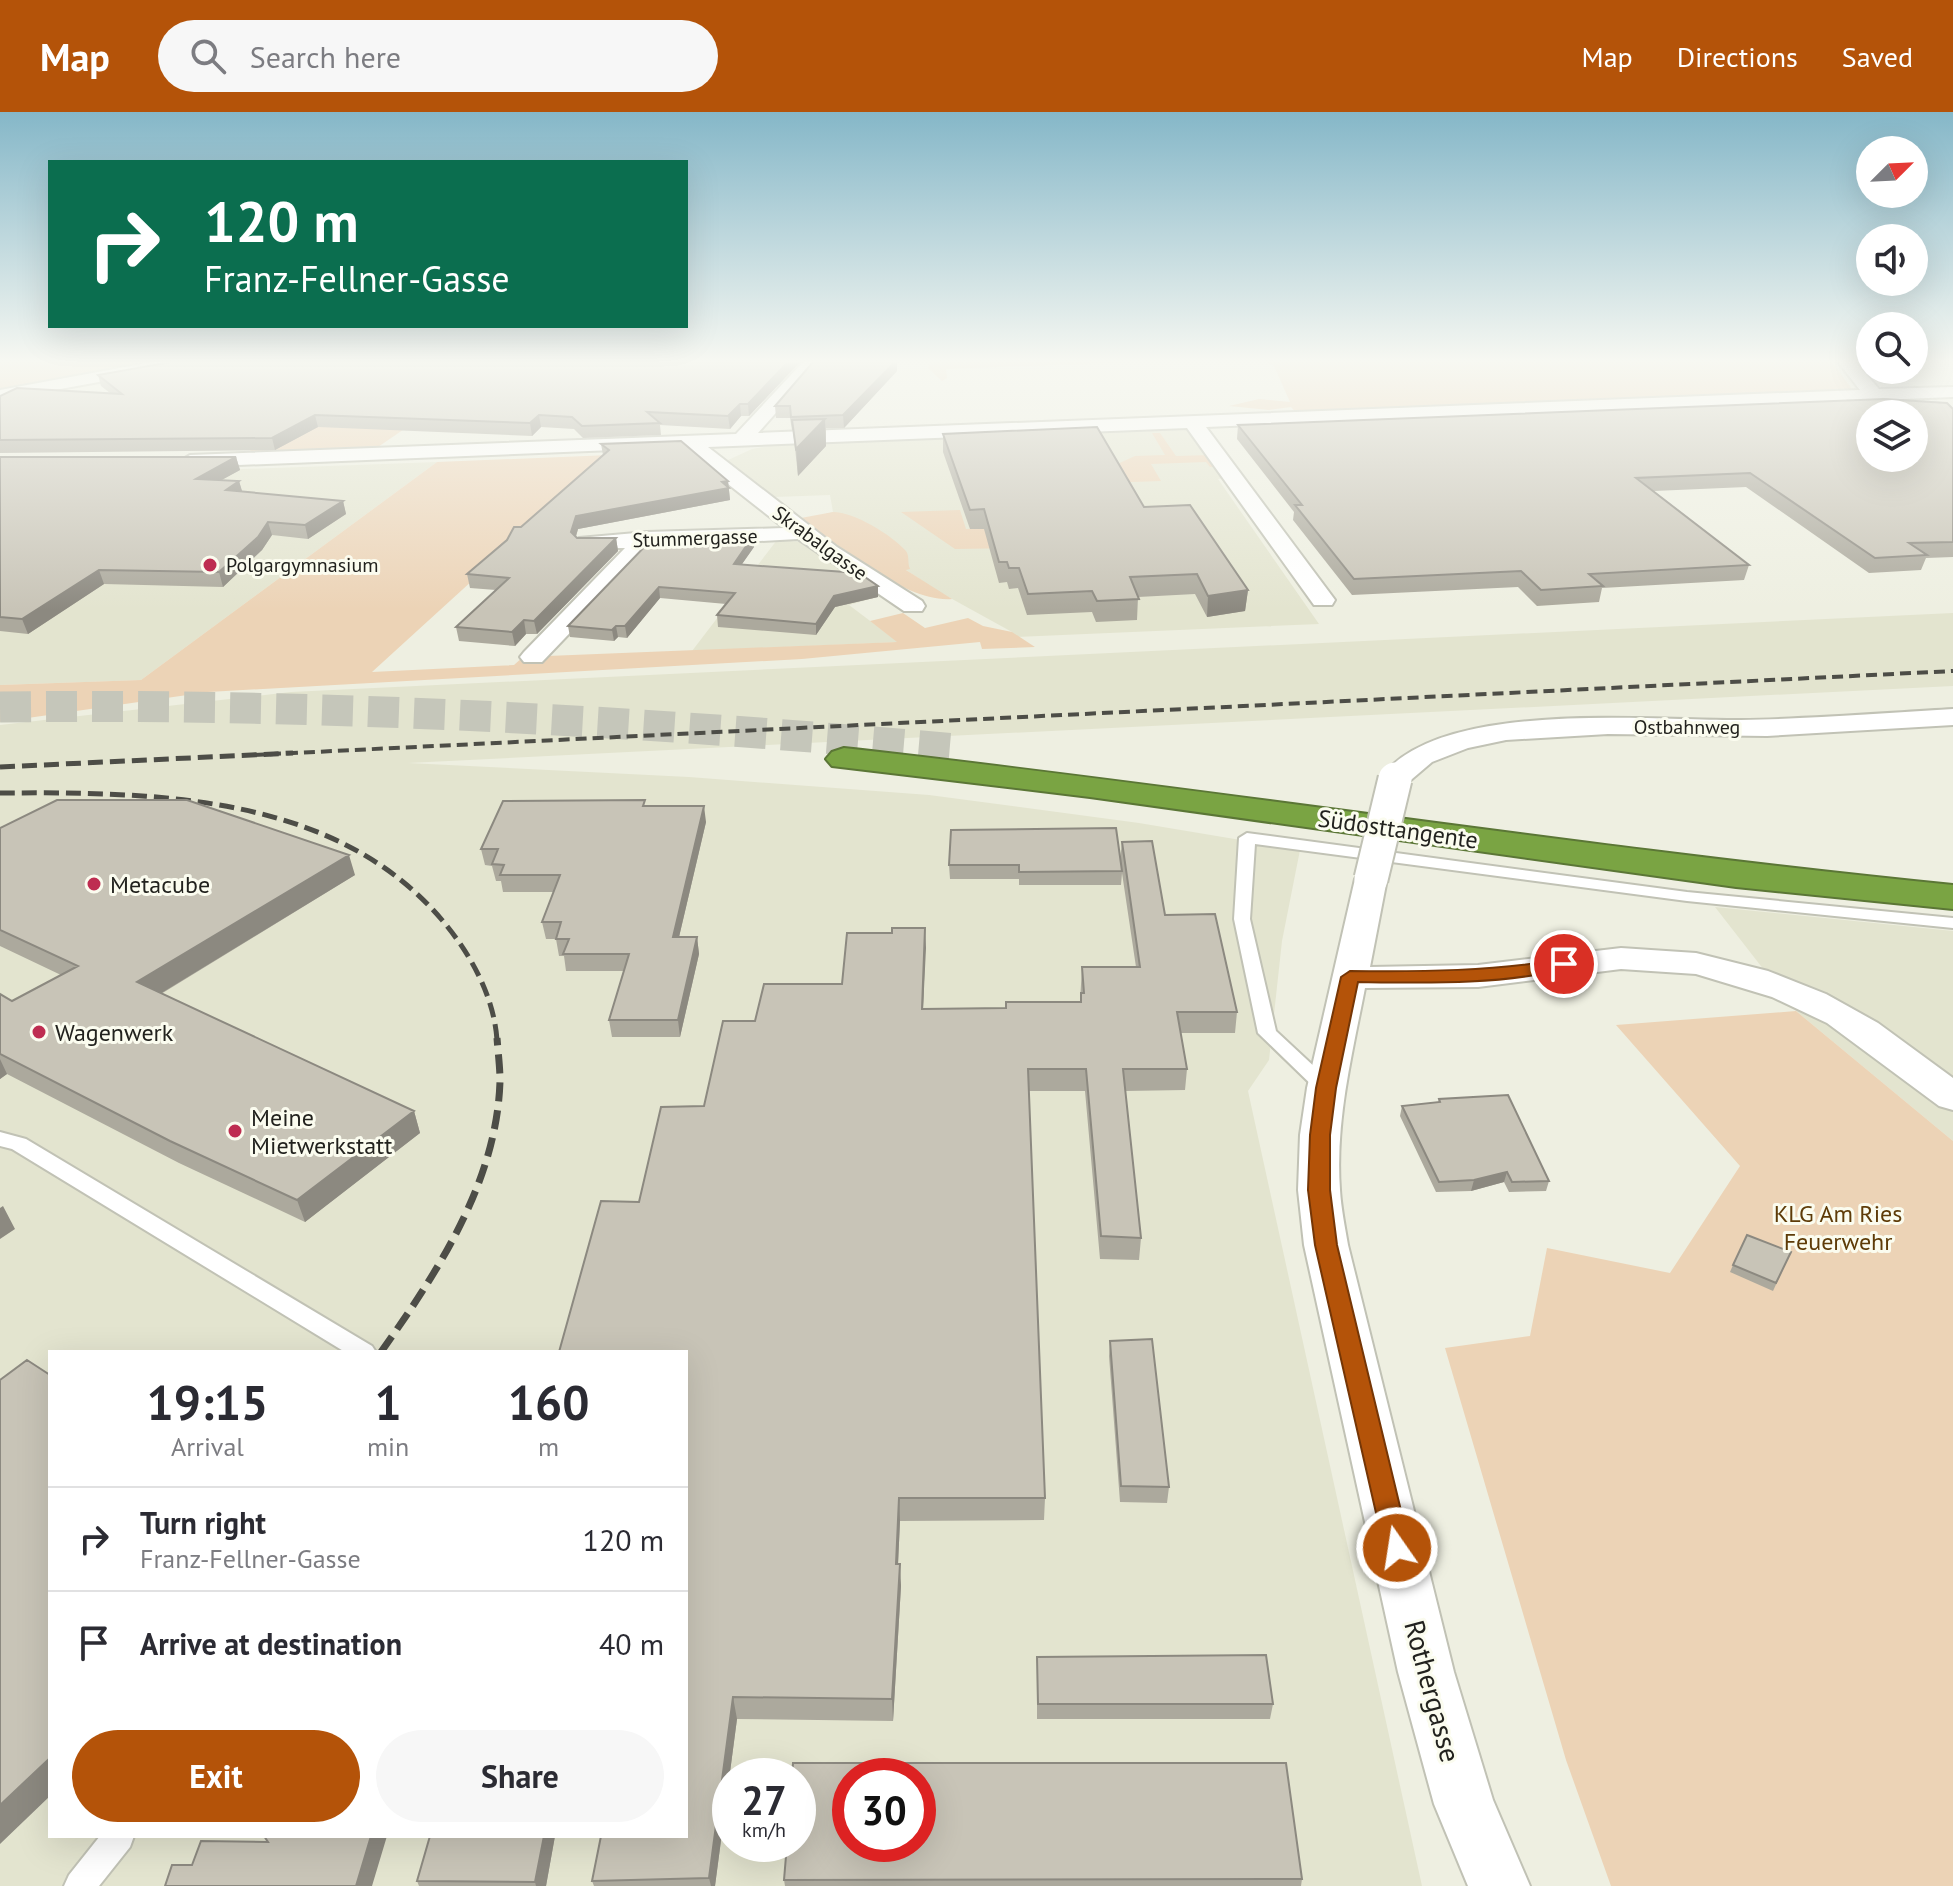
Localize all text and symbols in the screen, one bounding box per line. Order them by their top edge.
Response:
search box [158,20,718,92]
text: Map [40,32,110,81]
icon: search [186,34,230,78]
text: Search here [250,37,401,76]
text: Map [1582,38,1633,75]
text: Directions [1677,38,1798,75]
text: Saved [1842,38,1913,75]
north arrow [1856,136,1928,208]
map controls [1856,136,1928,472]
text: 120 m [204,185,359,257]
icon: right [72,192,176,296]
button: sound [1856,224,1928,296]
text: Franz-Fellner-Gasse [204,255,510,302]
button: search [1856,312,1928,384]
button: layers [1856,400,1928,472]
street label: Skrabalgasse [767,500,873,586]
street label: Stummergasse [632,523,758,553]
place label: Polgargymnasium [226,552,378,578]
marker: Polgargymnasium [201,556,219,574]
street label: Ostbahnweg [1634,714,1740,740]
street label: Südosttangente [1316,802,1480,856]
place label: Metacube [110,869,210,900]
marker: Metacube [85,875,103,893]
pin [1530,930,1598,998]
icon: arrive [1542,942,1586,986]
place label: Wagenwerk [55,1017,174,1048]
marker: Wagenwerk [30,1023,48,1041]
place label: Meine Mietwerkstatt [251,1102,392,1161]
marker: Meine Mietwerkstatt [226,1122,244,1140]
park label: KLG Am Ries Feuerwehr [1774,1198,1902,1257]
text: 19:15 [147,1371,268,1433]
text: 1 [374,1371,402,1433]
text: 160 [508,1371,589,1433]
text: Arrival [171,1430,244,1463]
text: min [367,1430,409,1463]
text: m [538,1430,559,1463]
text: Turn right [140,1503,266,1542]
position arrow [1355,1506,1439,1590]
icon: right [72,1517,116,1561]
text: 120 m [583,1520,664,1559]
text: Franz-Fellner-Gasse [140,1542,361,1575]
street label: Rothergasse [1396,1616,1470,1766]
icon: arrive [72,1621,116,1665]
text: Arrive at destination [140,1624,402,1663]
text: 40 m [599,1624,664,1663]
button: Exit [72,1730,360,1822]
button: Share [376,1730,664,1822]
speed limit sign: 30 [832,1758,936,1862]
text: 27 [741,1774,787,1826]
text: km/h [742,1817,786,1843]

